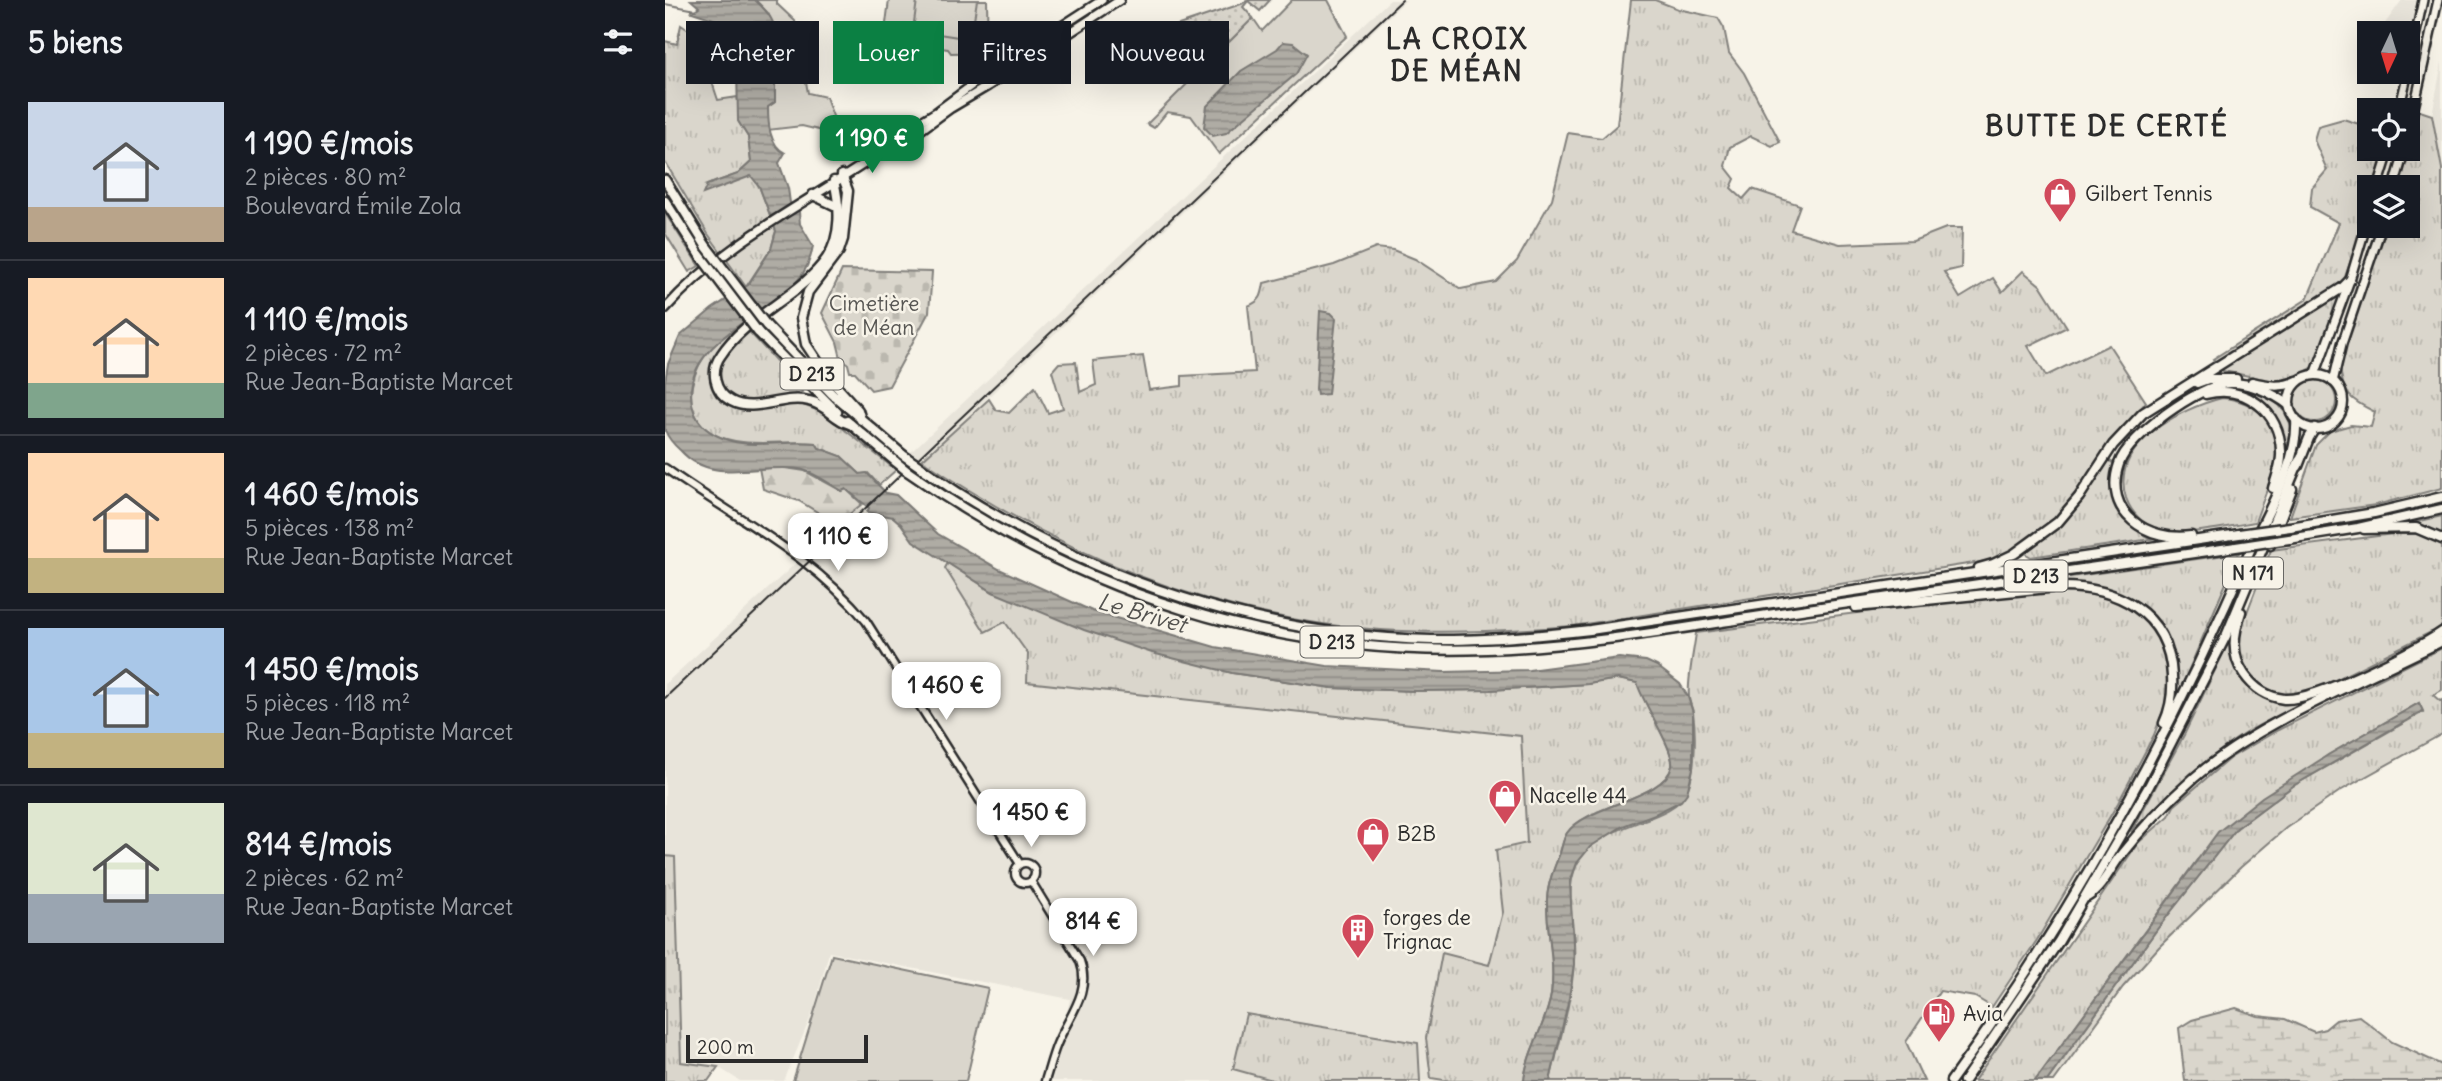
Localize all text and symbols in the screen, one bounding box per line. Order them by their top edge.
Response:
chip: Acheter [686,21,819,84]
chip: Louer [833,21,944,84]
chip: Filtres [958,21,1071,84]
chip: Nouveau [1085,21,1229,84]
district label: LA CROIX DE MÉAN [1386,21,1528,89]
north arrow [2357,21,2420,84]
map controls [2357,21,2420,238]
text: 5 biens [28,23,123,61]
icon: filters [599,23,637,61]
button: locate [2357,98,2420,161]
district label: BUTTE DE CERTÉ [1985,107,2229,144]
pin: 1 190 € [807,116,937,175]
text: 1 190 € [836,123,908,152]
text: 1 190 €/mois [245,124,413,162]
icon: home [84,130,168,214]
text: 2 pièces · 80 m² [245,162,407,191]
shop icon: Gilbert Tennis [2041,175,2079,224]
button: layers [2357,175,2420,238]
place label: Gilbert Tennis [2085,180,2213,207]
text: Boulevard Émile Zola [245,191,462,220]
park label: Cimetière de Méan [829,290,919,341]
text: 1 110 €/mois [245,300,408,338]
icon: home [84,306,168,390]
text: 2 pièces · 72 m² [245,338,402,367]
road number: D 213 [781,358,843,390]
text: Rue Jean-Baptiste Marcet [245,367,513,396]
text: 1 460 €/mois [245,475,419,513]
icon: home [84,481,168,565]
text: 5 pièces · 138 m² [245,513,414,542]
pin: 1 110 € [773,514,903,573]
text: 1 110 € [804,521,872,550]
text: Rue Jean-Baptiste Marcet [245,542,513,571]
road number: N 171 [2223,558,2283,588]
road number: D 213 [2005,561,2067,592]
water label: Le Brivet [1095,586,1193,640]
road number: D 213 [1301,626,1363,657]
text: 1 450 €/mois [245,650,419,688]
icon: home [84,656,168,740]
pin: 1 460 € [881,662,1011,722]
text: 1 460 € [908,670,984,699]
text: 5 pièces · 118 m² [245,688,410,717]
text: Rue Jean-Baptiste Marcet [245,717,513,746]
shop icon: Nacelle 44 [1486,777,1524,826]
place label: Nacelle 44 [1529,782,1627,809]
pin: 1 450 € [966,790,1096,849]
text: 1 450 € [993,797,1069,826]
shop icon: B2B [1354,815,1392,864]
place label: B2B [1397,820,1436,847]
text: 814 €/mois [245,825,392,863]
icon: home [84,831,168,915]
text: 2 pièces · 62 m² [245,863,404,892]
text: Rue Jean-Baptiste Marcet [245,892,513,921]
pin: 814 € [1044,898,1142,958]
place label: forges de Trignac [1383,904,1471,955]
text: 814 € [1065,906,1121,935]
building icon: forges de Trignac [1339,911,1377,960]
fuel station icon: Avia [1920,995,1958,1044]
place label: Avia [1963,1000,2003,1027]
scale bar [686,1032,868,1064]
text: 200 m [697,1035,754,1059]

